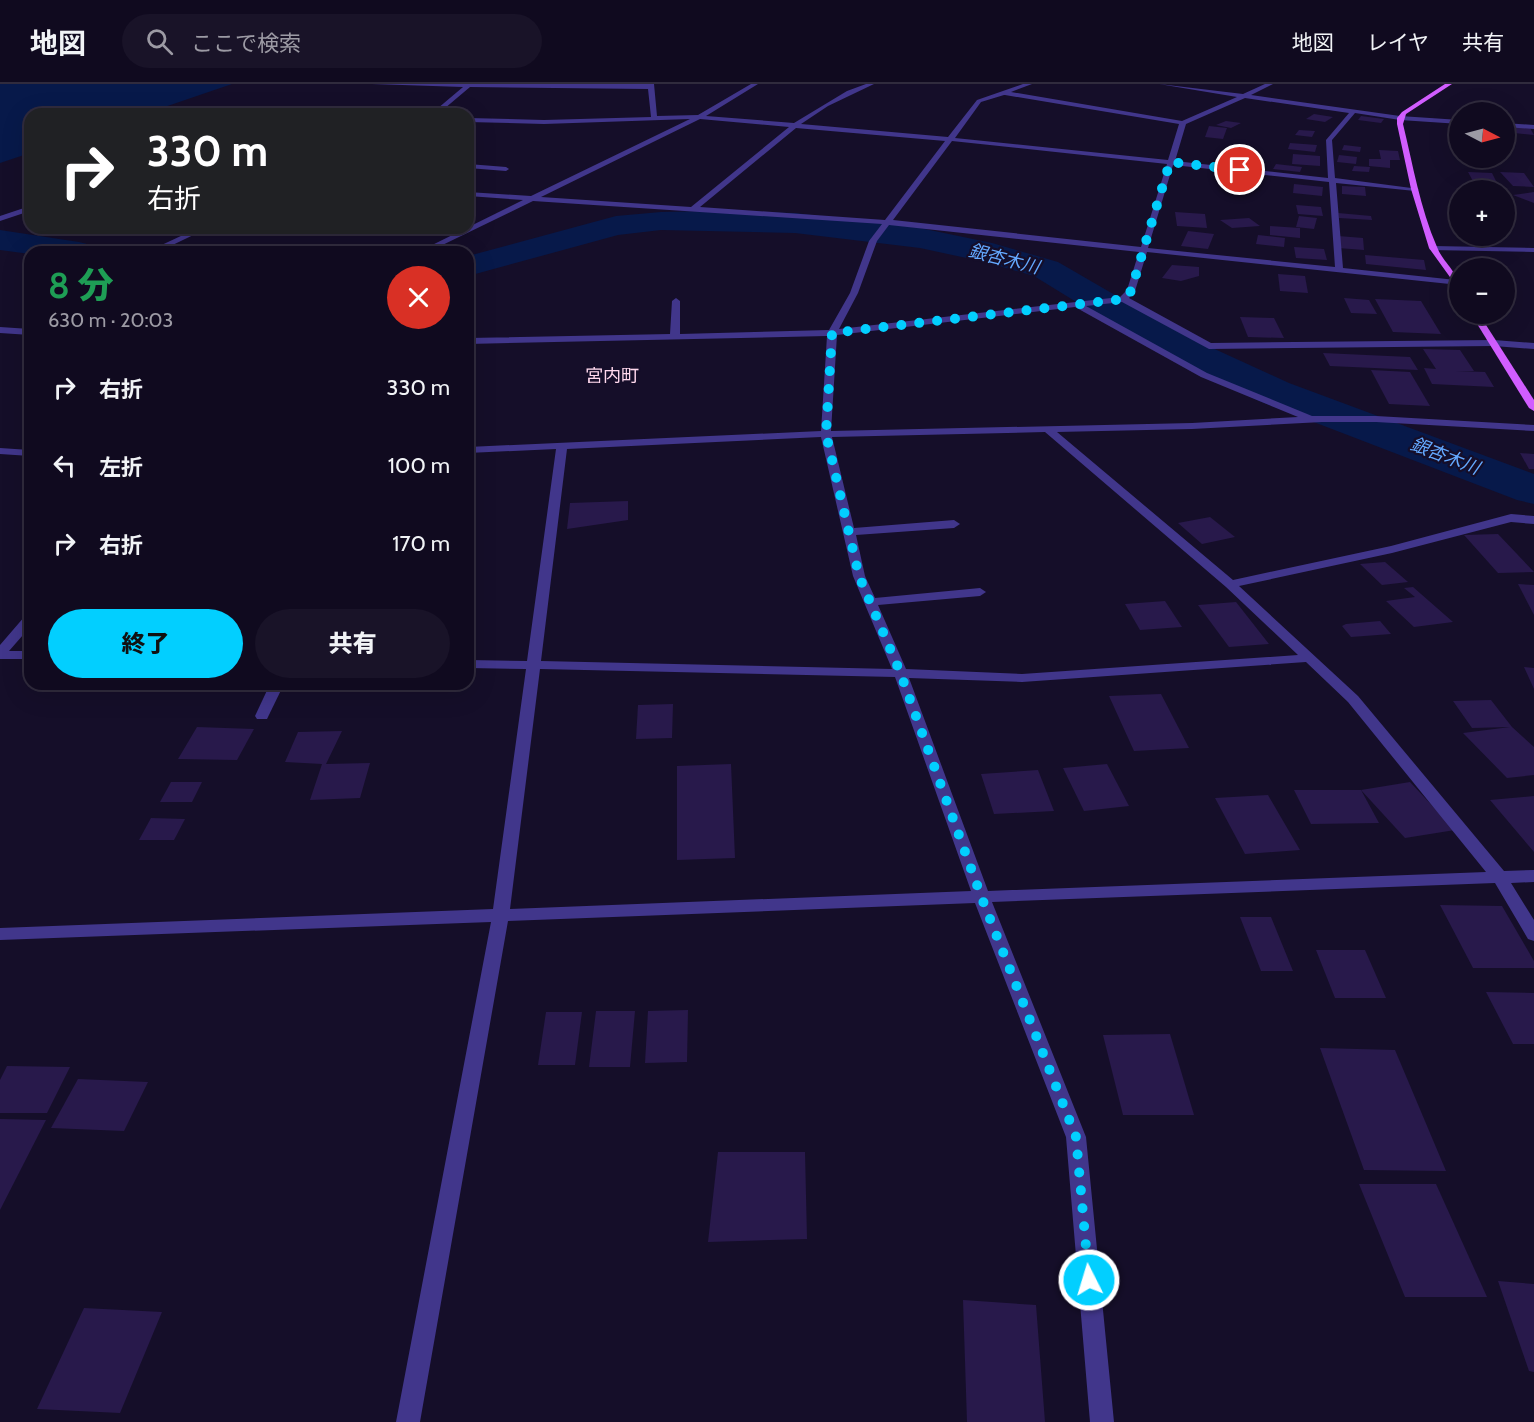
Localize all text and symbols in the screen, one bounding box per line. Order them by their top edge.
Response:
search box [122,14,542,68]
icon: search [143,25,176,58]
text: 地図 [30,26,86,60]
text: ここで検索 [191,30,301,57]
text: 地図 [1292,30,1334,55]
text: レイヤ [1367,30,1429,55]
text: 共有 [1462,30,1504,55]
north arrow [1449,102,1515,168]
map controls [1449,102,1515,324]
text: 330 m [147,125,268,177]
icon: right [48,132,126,210]
pin [1214,144,1265,195]
icon: arrive [1223,153,1256,186]
button: + [1449,180,1515,246]
text: 右折 [147,182,201,215]
water label: 銀杏木川 [966,240,1044,279]
button: − [1449,258,1515,324]
text: 8 分 [48,263,114,307]
button: close [387,266,450,329]
text: 630 m · 20:03 [48,308,173,332]
district label: 宮内町 [585,365,639,387]
icon: right [48,371,81,404]
text: 330 m [387,374,450,401]
text: 右折 [99,376,143,403]
water label: 銀杏木川 [1407,433,1484,480]
icon: left [48,449,81,482]
text: 100 m [388,452,450,479]
text: 左折 [99,454,143,481]
icon: right [48,527,81,560]
text: 170 m [392,530,450,557]
text: 右折 [99,532,143,559]
button: 終了 [48,609,243,678]
button: 共有 [255,609,450,678]
position arrow [1057,1248,1121,1312]

